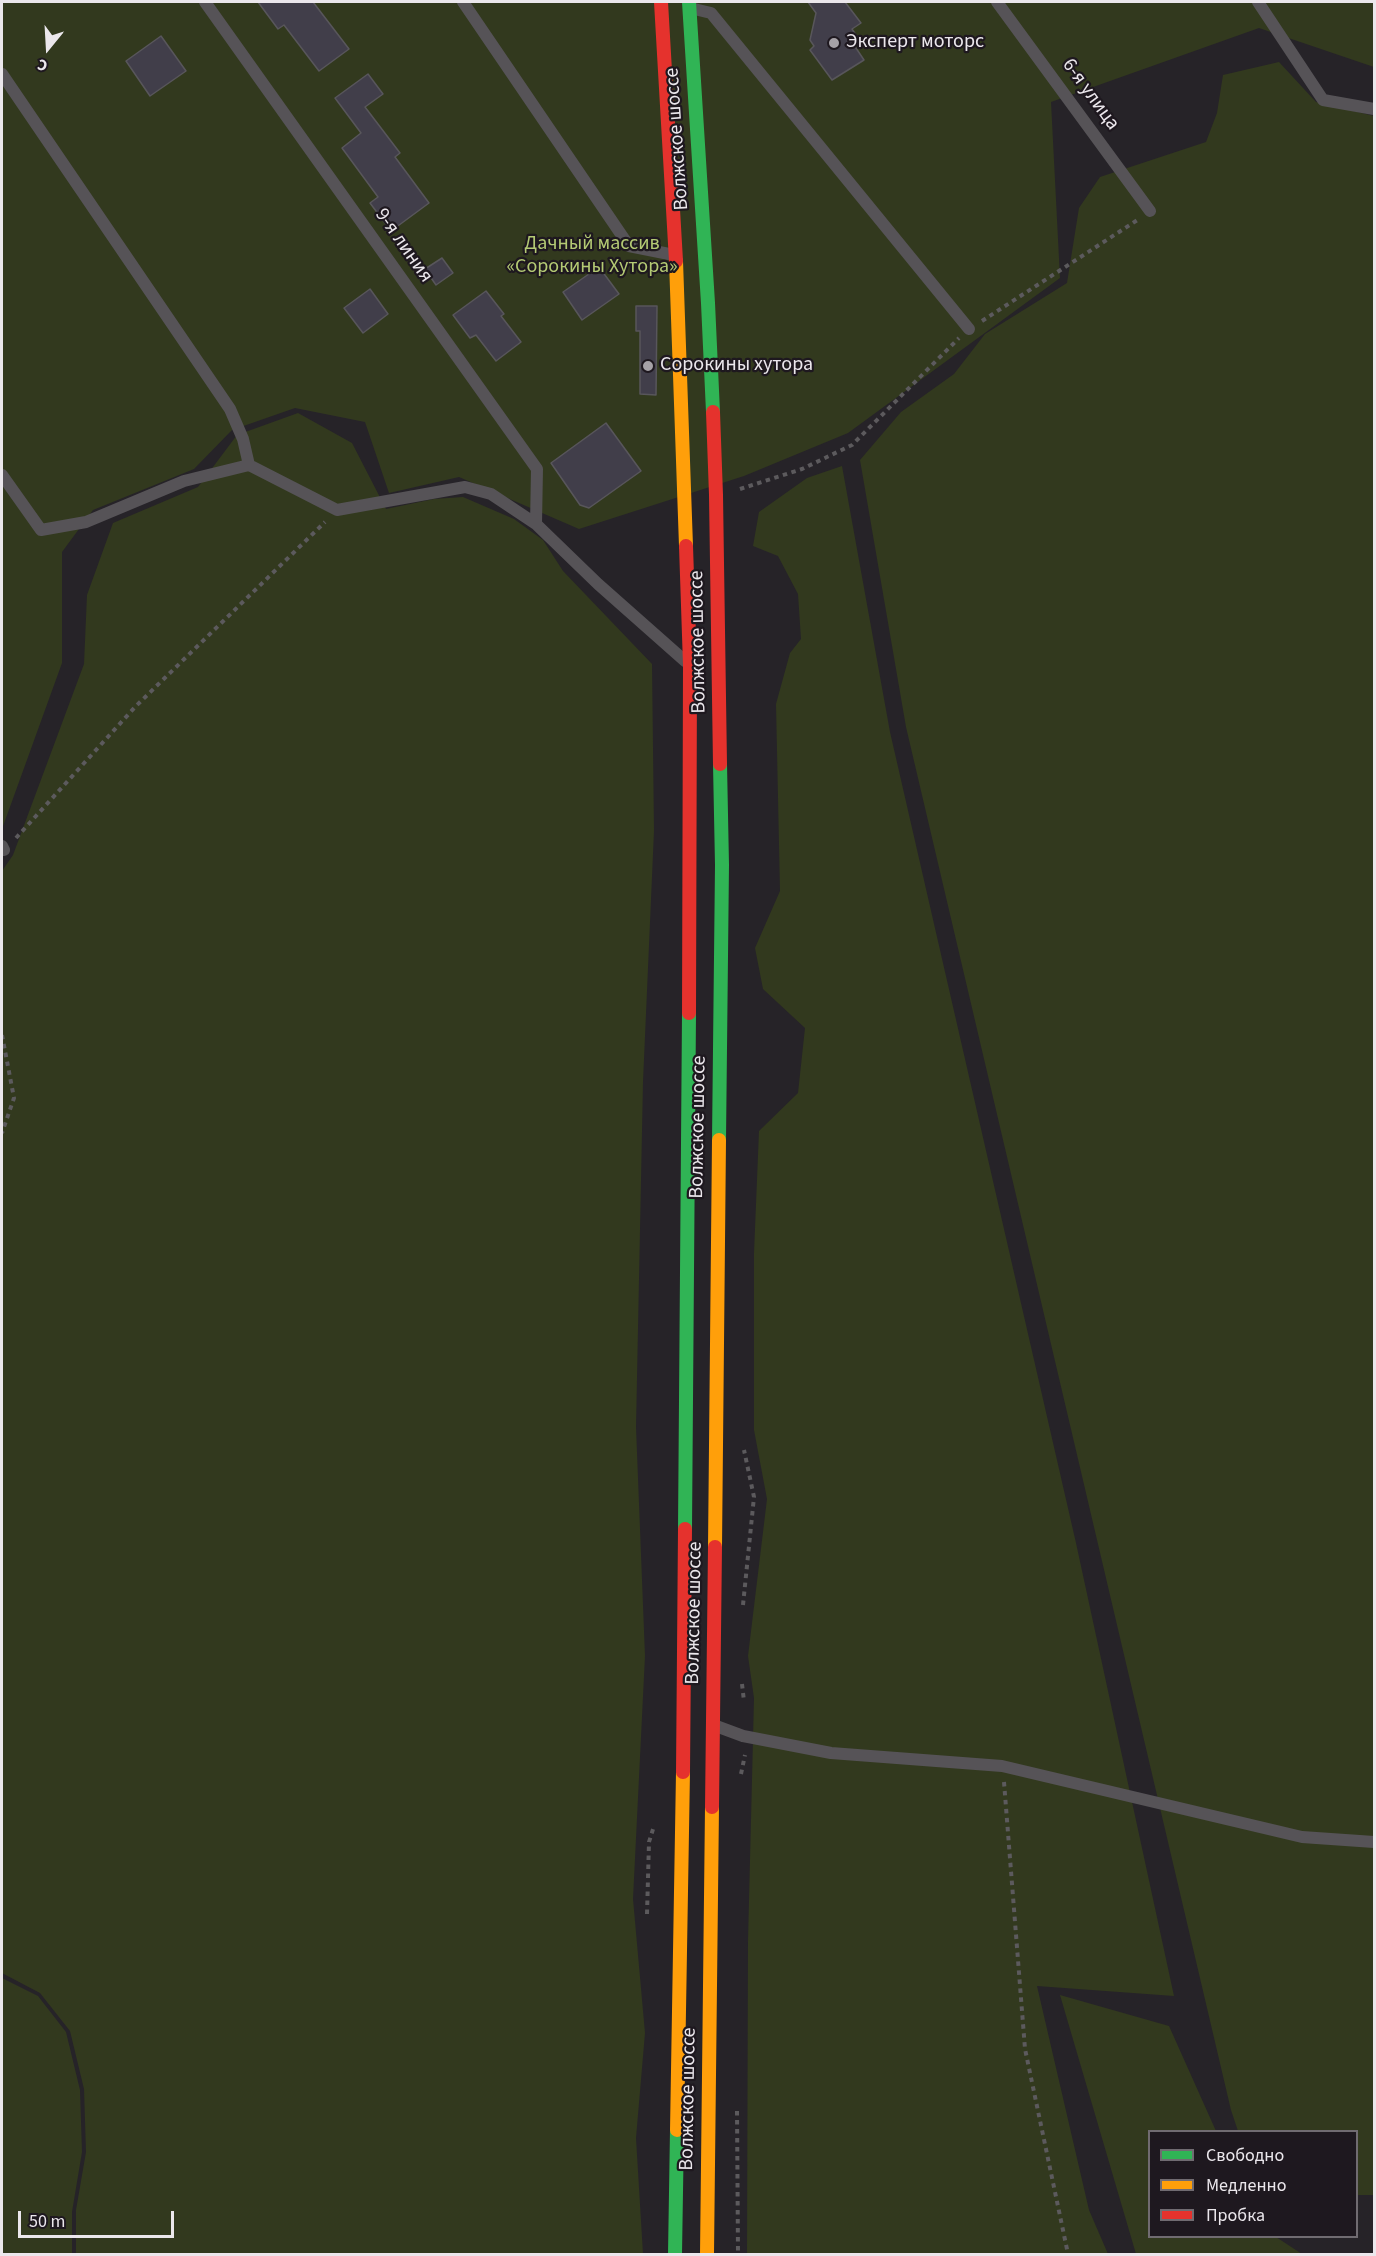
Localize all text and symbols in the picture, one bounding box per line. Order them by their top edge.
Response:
north arrow [18,18,78,78]
place label: Эксперт моторс [846,31,984,55]
marker: Эксперт моторс [827,36,841,50]
text: С [35,53,50,77]
street label: 6-я улица [1056,54,1124,136]
street label: Волжское шоссе [661,67,695,211]
street label: 9-я линия [369,204,437,288]
park label: Дачный массив «Сорокины Хутора» [506,233,678,280]
place label: Сорокины хутора [660,354,813,378]
marker: Сорокины хутора [641,359,655,373]
street label: Волжское шоссе [686,570,712,714]
street label: Волжское шоссе [686,1055,712,1199]
street label: Волжское шоссе [682,1541,708,1685]
street label: Волжское шоссе [676,2027,702,2171]
legend [1148,2130,1358,2238]
text: Свободно [1206,2143,1284,2168]
text: Медленно [1206,2173,1286,2198]
scale bar [21,2199,177,2237]
text: Пробка [1206,2203,1265,2228]
text: 50 m [29,2209,65,2234]

